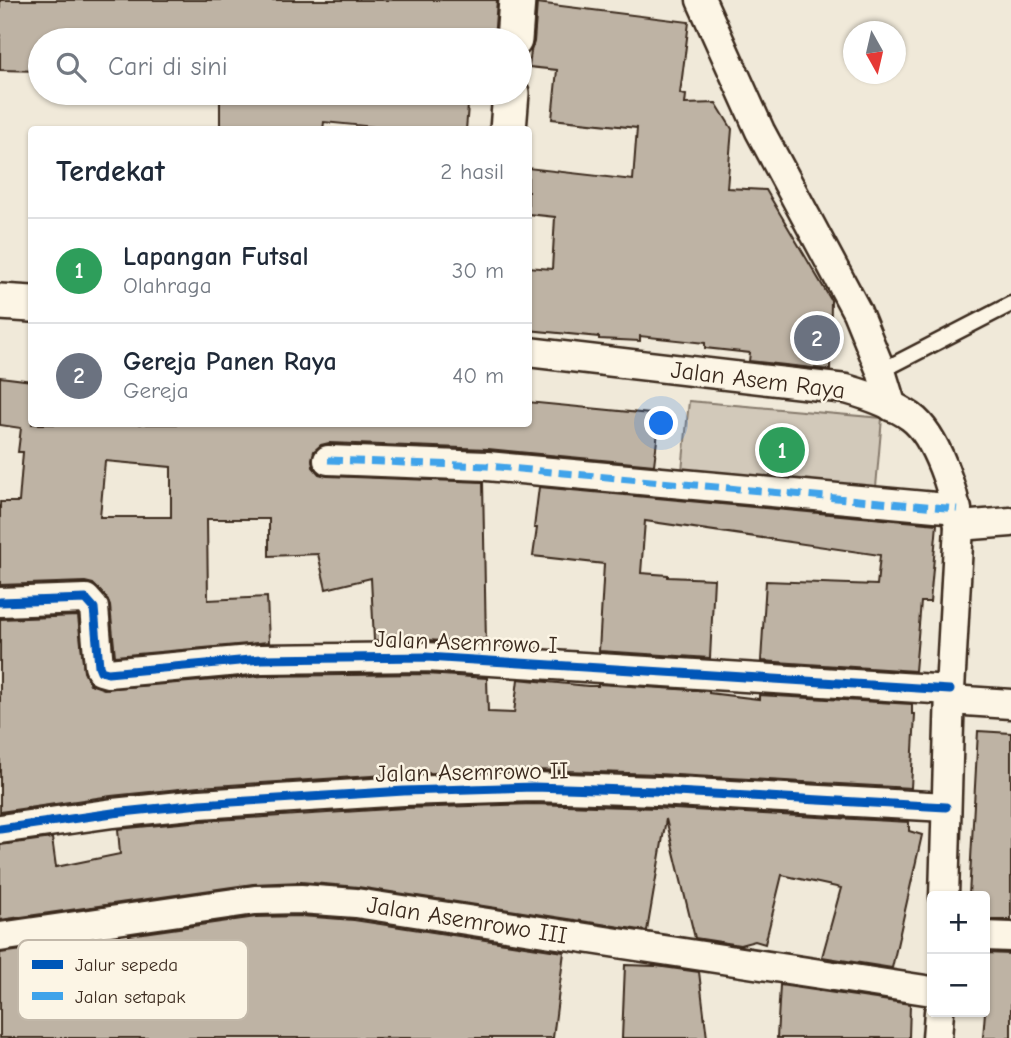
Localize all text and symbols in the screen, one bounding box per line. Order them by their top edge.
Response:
north arrow [843,21,906,84]
search box [28,28,532,105]
icon: search [52,48,90,86]
text: Cari di sini [108,52,228,82]
text: Terdekat [56,154,165,189]
text: 2 hasil [440,158,504,185]
text: Lapangan Futsal [123,242,309,272]
text: 1 [74,257,84,284]
text: 30 m [452,257,504,284]
text: Olahraga [123,272,212,299]
pin: 2 [794,312,840,364]
text: Gereja Panen Raya [123,347,337,377]
street label: Jalan Asem Raya [669,355,847,405]
text: 2 [73,362,85,389]
text: 40 m [452,362,504,389]
text: Gereja [123,377,189,404]
your location [644,406,678,440]
pin: 1 [759,424,805,476]
street label: Jalan Asemrowo I [374,625,558,659]
street label: Jalan Asemrowo II [375,756,569,788]
street label: Jalan Asemrowo III [365,890,569,950]
map controls [927,891,990,1017]
button: + [927,891,990,954]
legend [18,940,248,1020]
text: Jalur sepeda [75,954,178,976]
button: − [927,954,990,1017]
text: Jalan setapak [75,986,186,1008]

